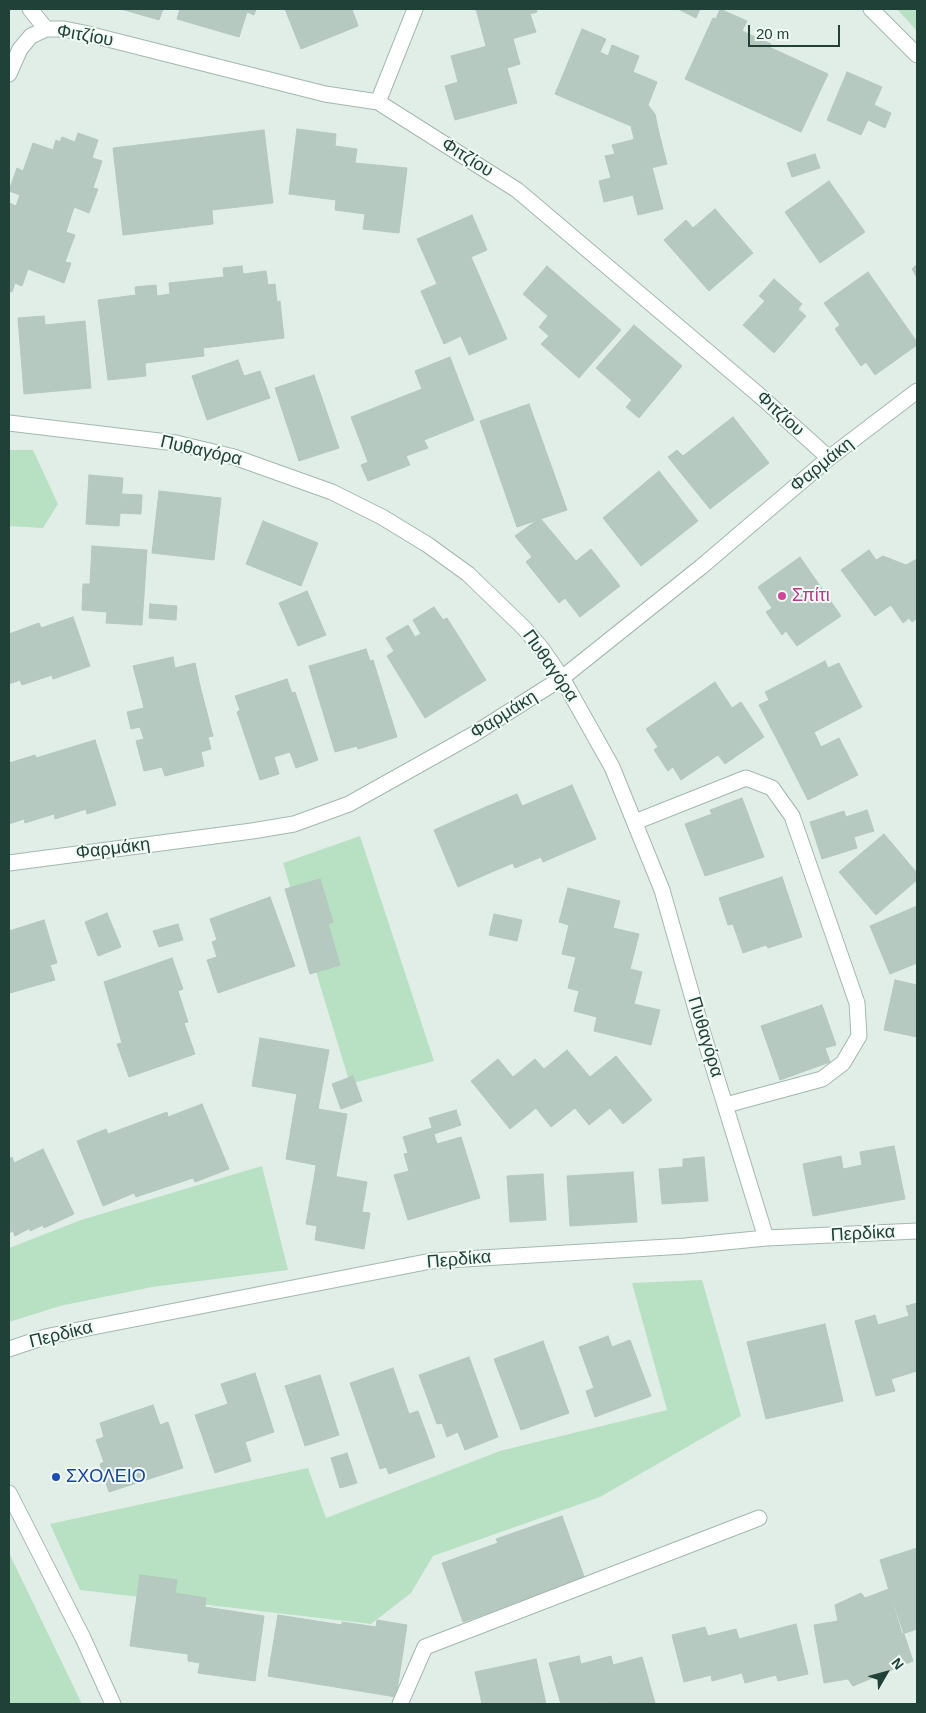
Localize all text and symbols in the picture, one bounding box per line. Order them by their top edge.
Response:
scale bar [751,15,844,47]
street label: Φιτζίου [55,20,115,52]
text: 20 m [756,25,789,42]
street label: Φιτζίου [437,134,497,182]
street label: Φιτζίου [752,387,808,441]
street label: Πυθαγόρα [158,431,244,471]
street label: Φαρμάκη [786,433,858,497]
place label: Σπίτι [792,585,830,607]
marker: Σπίτι [776,590,788,602]
street label: Πυθαγόρα [517,626,583,706]
street label: Φαρμάκη [467,686,541,744]
street label: Φαρμάκη [75,834,151,864]
street label: Πυθαγόρα [683,994,727,1080]
street label: Περδίκα [830,1222,896,1246]
street label: Περδίκα [426,1246,492,1274]
street label: Περδίκα [27,1317,95,1353]
place label: ΣΧΟΛΕΙΟ [66,1466,146,1488]
marker: ΣΧΟΛΕΙΟ [50,1471,62,1483]
north arrow [861,1648,911,1698]
text: N [888,1655,907,1673]

